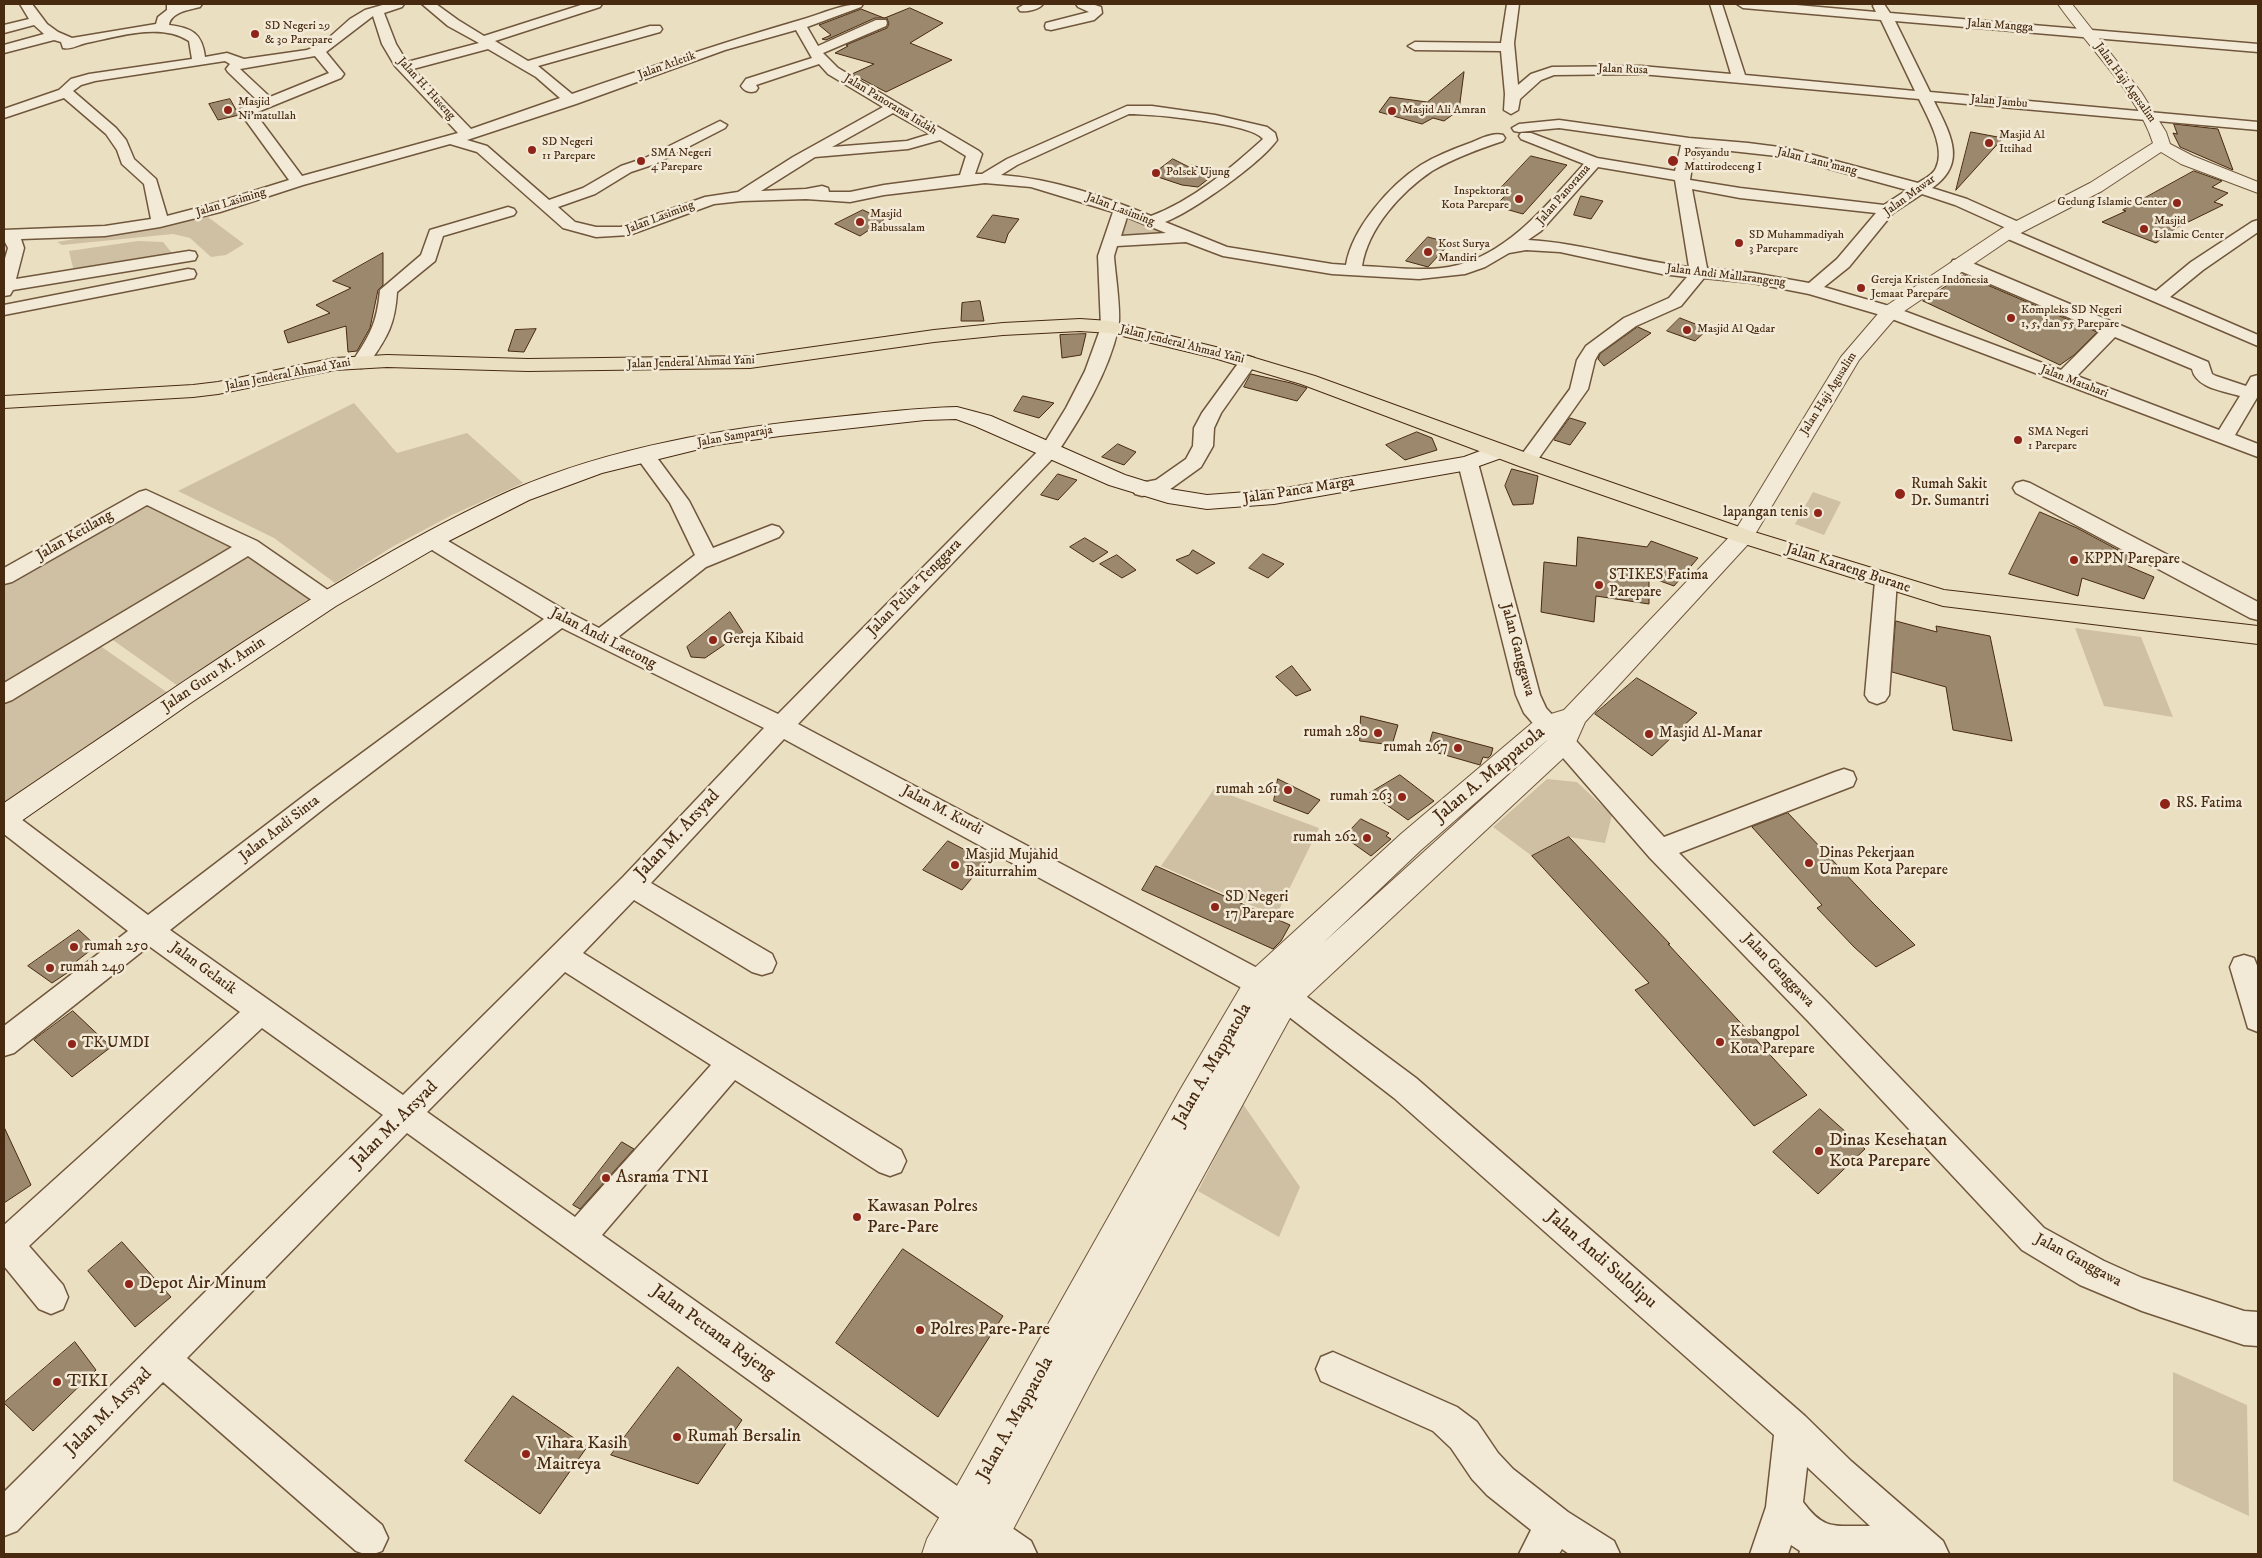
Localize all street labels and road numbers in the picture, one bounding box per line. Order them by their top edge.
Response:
street label: Jalan Mangga [1966,17,2034,35]
street label: Jalan Haji Agusalim [2091,40,2159,126]
street label: Jalan Atletik [636,49,698,83]
street label: Jalan H. Huseng [394,55,458,123]
street label: Jalan Rusa [1598,62,1648,78]
street label: Jalan Panorama Indah [841,72,939,138]
street label: Jalan Jambu [1970,92,2028,112]
street label: Jalan Lanu'mang [1775,145,1859,179]
street label: Jalan Panorama [1534,162,1594,228]
street label: Jalan Mawar [1881,172,1939,220]
street label: Jalan Lasiming [194,186,268,220]
street label: Jalan Lasiming [1084,190,1156,230]
street label: Jalan Lasiming [624,198,696,238]
street label: Jalan Andi Mallarangeng [1666,262,1786,290]
street label: Jalan Jenderal Ahmad Yani [1118,323,1246,367]
street label: Jalan Haji Agusalim [1798,350,1860,438]
street label: Jalan Jenderal Ahmad Yani [627,354,755,372]
street label: Jalan Jenderal Ahmad Yani [224,356,352,394]
street label: Jalan Matahari [2038,363,2110,401]
street label: Jalan Samparaja [696,423,774,451]
street label: Jalan Panca Marga [1242,473,1356,509]
street label: Jalan Ketilang [34,507,116,565]
street label: Jalan Pelita Tenggara [864,536,966,640]
street label: Jalan Karaeng Burane [1783,540,1913,598]
street label: Jalan Ganggawa [1496,602,1538,698]
street label: Jalan Andi Laetong [547,605,659,673]
street label: Jalan Guru M. Amin [159,634,269,716]
street label: Jalan A. Mappatola [1430,722,1550,828]
street label: Jalan M. Kurdi [898,782,986,840]
street label: Jalan M. Arsyad [631,786,725,884]
street label: Jalan Andi Sinta [236,792,324,866]
street label: Jalan Ganggawa [1738,930,1818,1012]
street label: Jalan Gelatik [166,939,240,999]
street label: Jalan A. Mappatola [1169,1000,1257,1130]
street label: Jalan M. Arsyad [347,1077,443,1173]
street label: Jalan Andi Sulolipu [1541,1206,1661,1314]
street label: Jalan Ganggawa [2032,1231,2124,1291]
street label: Jalan Pettana Rajeng [647,1281,779,1385]
street label: Jalan A. Mappatola [973,1353,1059,1485]
street label: Jalan M. Arsyad [61,1364,157,1460]

